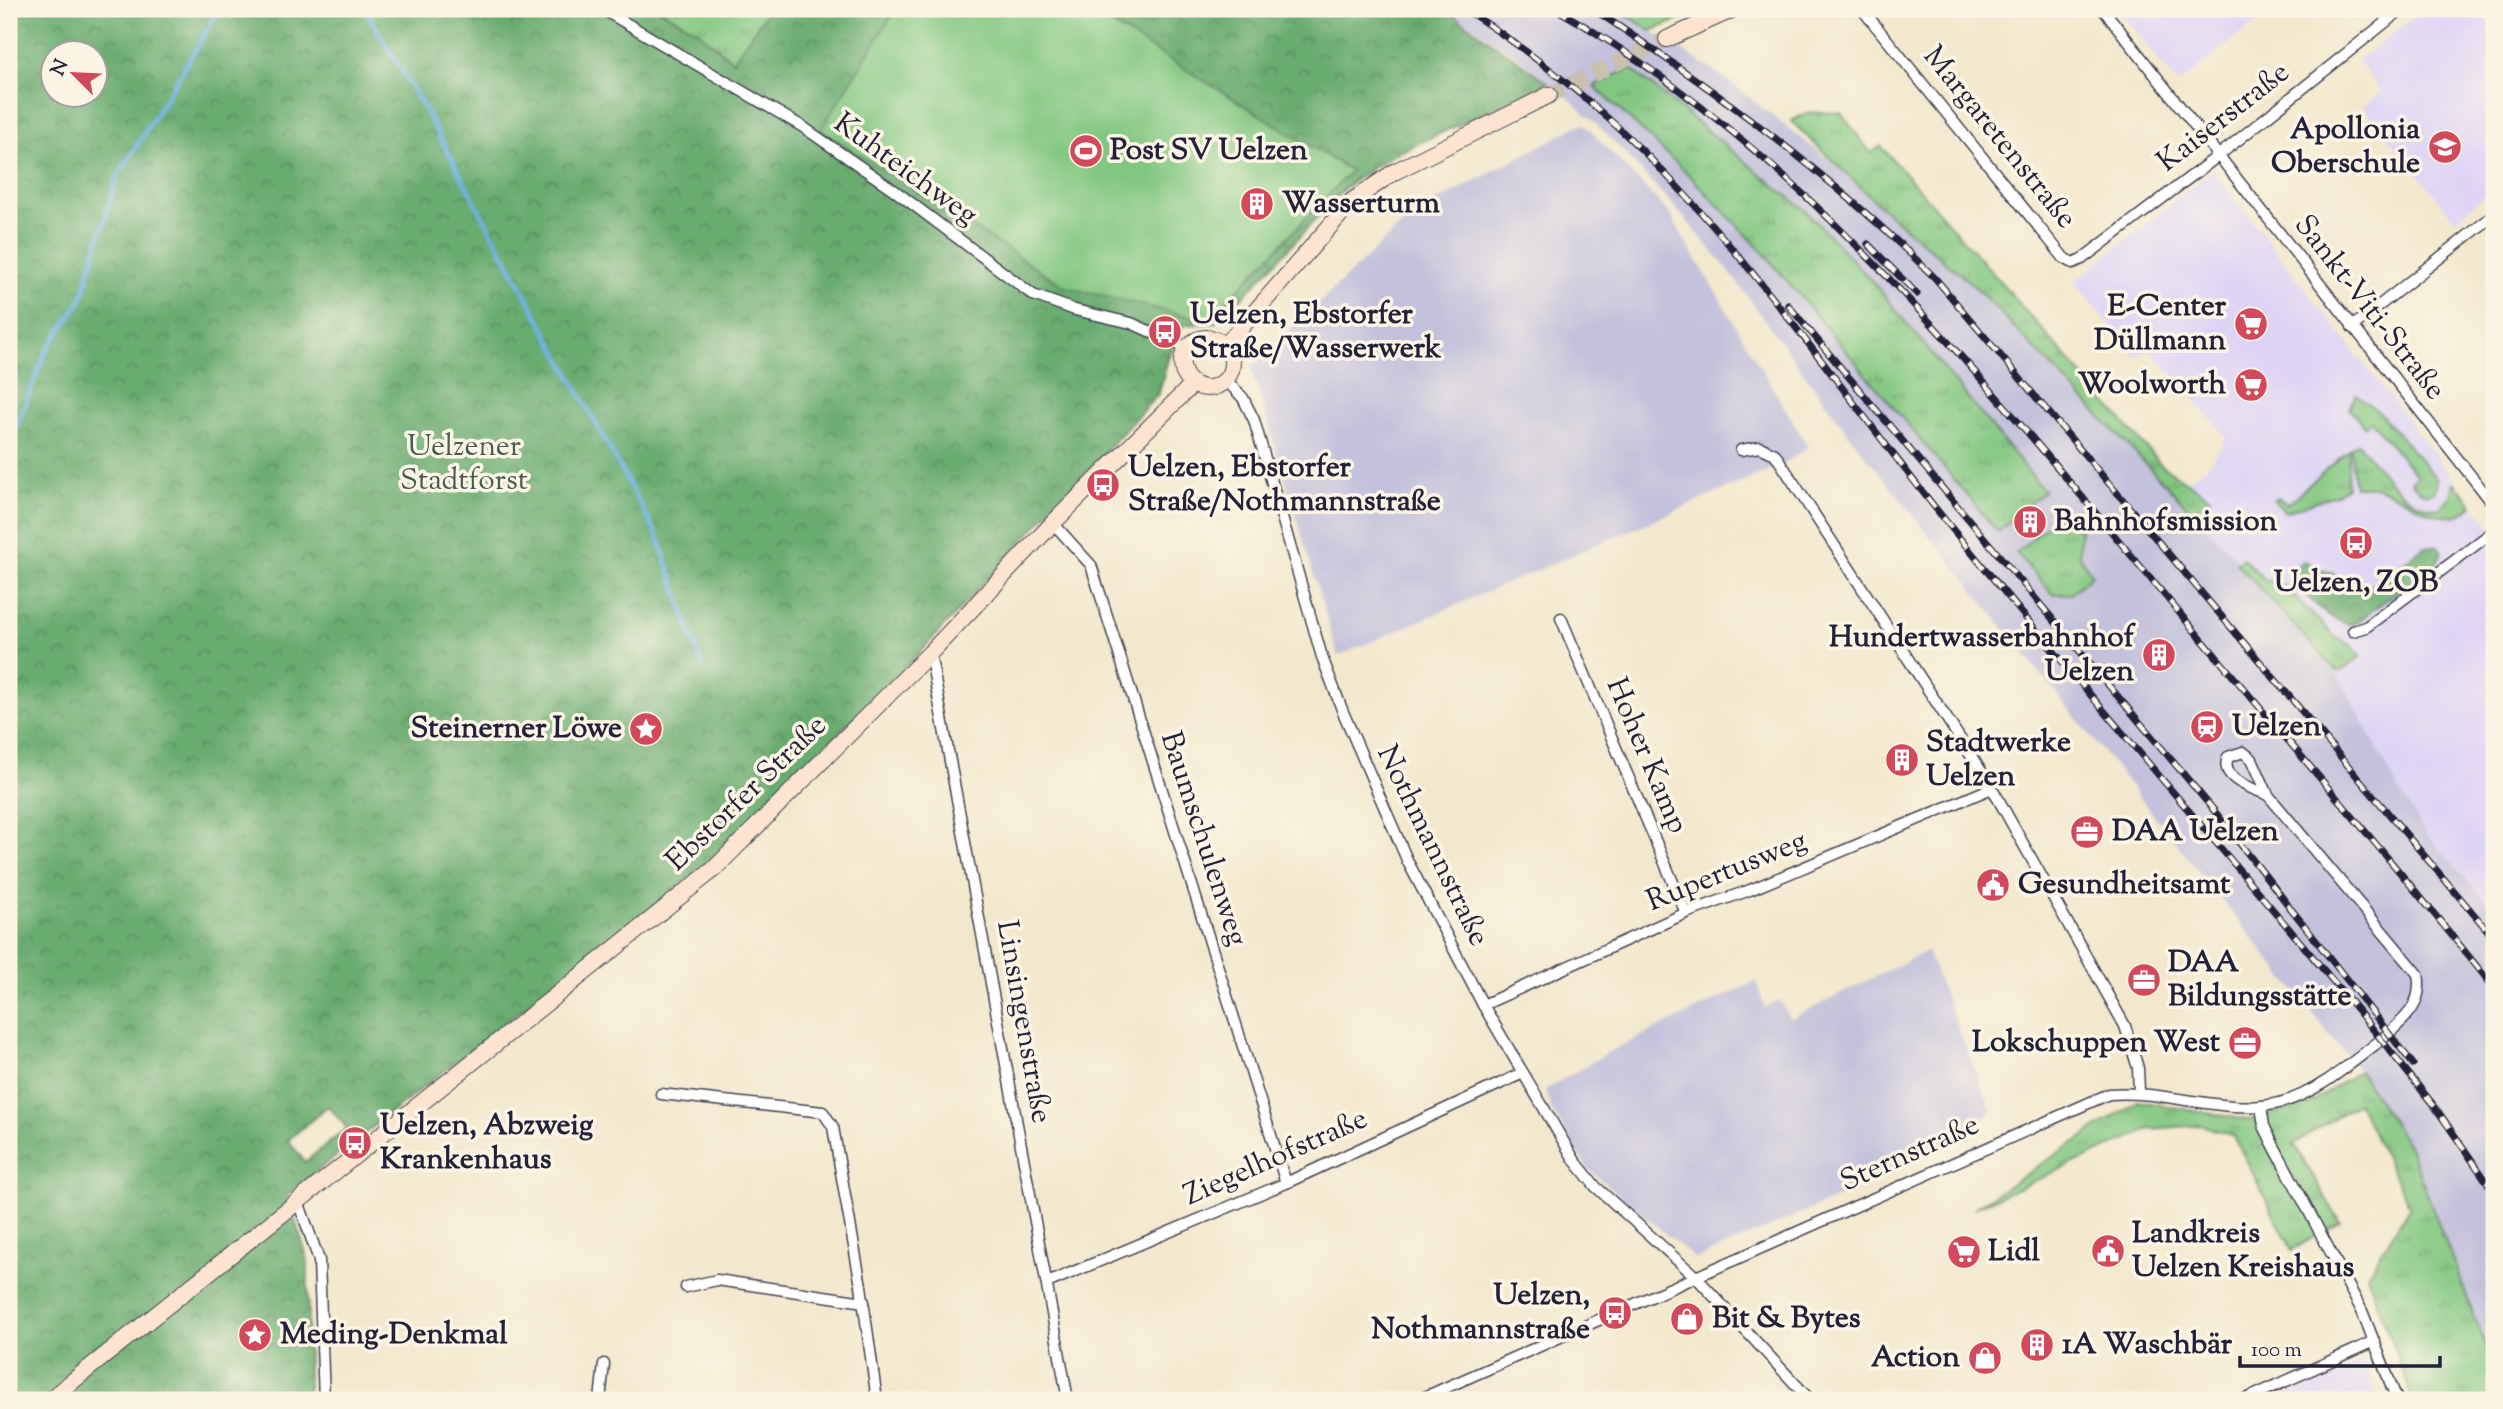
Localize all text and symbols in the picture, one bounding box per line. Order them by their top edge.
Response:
street label: Margaretenstraße [1912,37,2086,239]
north arrow [38,38,108,108]
street label: Kaiserstraße [2149,52,2299,184]
text: N [45,56,76,81]
street label: Kuhteichweg [824,103,986,237]
place label: Apollonia Oberschule [2271,109,2420,186]
school or university icon: Apollonia Oberschule [2426,128,2464,166]
place label: Post SV Uelzen [1110,130,1308,173]
sports icon: Post SV Uelzen [1067,132,1105,170]
place label: Wasserturm [1282,183,1440,226]
building icon: Wasserturm [1238,185,1276,223]
street label: Sankt-Viti-Straße [2283,206,2455,410]
place label: E-Center Düllmann [2094,286,2227,363]
place label: Uelzen, Ebstorfer Straße/Wasserwerk [1190,294,1442,371]
supermarket icon: E-Center Düllmann [2232,305,2270,343]
bus stop icon: Uelzen, Ebstorfer Straße/Wasserwerk [1146,313,1184,351]
place label: Woolworth [2078,364,2226,407]
supermarket icon: Woolworth [2232,366,2270,404]
park label: Uelzener Stadtforst [400,426,528,503]
place label: Uelzen, Ebstorfer Straße/Nothmannstraße [1128,447,1441,524]
bus stop icon: Uelzen, Ebstorfer Straße/Nothmannstraße [1084,466,1122,504]
place label: Bahnhofsmission [2054,501,2278,544]
building icon: Bahnhofsmission [2011,503,2049,541]
bus stop icon: Uelzen, ZOB [2337,524,2375,562]
place label: Uelzen, ZOB [2274,562,2438,605]
place label: Hundertwasserbahnhof Uelzen [1829,617,2136,694]
building icon: Hundertwasserbahnhof Uelzen [2140,636,2178,674]
street label: Hoher Kamp [1594,671,1698,841]
street label: Ebstorfer Straße [657,706,837,882]
place label: Uelzen [2232,706,2322,749]
place label: Steinerner Löwe [410,708,622,751]
station icon: Uelzen [2188,708,2226,746]
place icon: Steinerner Löwe [627,710,665,748]
place label: Stadtwerke Uelzen [1926,722,2071,799]
street label: Baumschulenweg [1148,726,1258,952]
street label: Nothmannstraße [1365,738,1499,954]
building icon: Stadtwerke Uelzen [1883,741,1921,779]
place label: DAA Uelzen [2112,811,2279,854]
office icon: DAA Uelzen [2068,813,2106,851]
street label: Rupertusweg [1640,820,1814,924]
place label: Gesundheitsamt [2018,864,2231,907]
public building icon: Gesundheitsamt [1974,866,2012,904]
street label: Linsingenstraße [984,917,1062,1127]
place label: DAA Bildungsstätte [2168,942,2351,1019]
office icon: DAA Bildungsstätte [2125,961,2163,999]
place label: Lokschuppen West [1972,1022,2221,1065]
office icon: Lokschuppen West [2226,1024,2264,1062]
street label: Ziegelhofstraße [1177,1098,1375,1218]
street label: Sternstraße [1834,1104,1986,1204]
place label: Uelzen, Abzweig Krankenhaus [380,1105,594,1182]
bus stop icon: Uelzen, Abzweig Krankenhaus [336,1124,374,1162]
place label: Landkreis Uelzen Kreishaus [2132,1213,2355,1290]
place label: Lidl [1988,1231,2040,1274]
public building icon: Landkreis Uelzen Kreishaus [2089,1232,2127,1270]
supermarket icon: Lidl [1945,1233,1983,1271]
place label: Uelzen, Nothmannstraße [1371,1275,1590,1352]
bus stop icon: Uelzen, Nothmannstraße [1596,1294,1634,1332]
place label: Bit & Bytes [1712,1298,1861,1341]
shop icon: Bit & Bytes [1668,1300,1706,1338]
place label: Meding-Denkmal [280,1314,508,1357]
place icon: Meding-Denkmal [236,1316,274,1354]
place label: 1A Waschbär [2062,1324,2233,1367]
scale bar [2240,1325,2440,1369]
building icon: 1A Waschbär [2018,1326,2056,1364]
text: 100 m [2251,1336,2302,1366]
place label: Action [1871,1337,1960,1380]
shop icon: Action [1966,1339,2004,1377]

